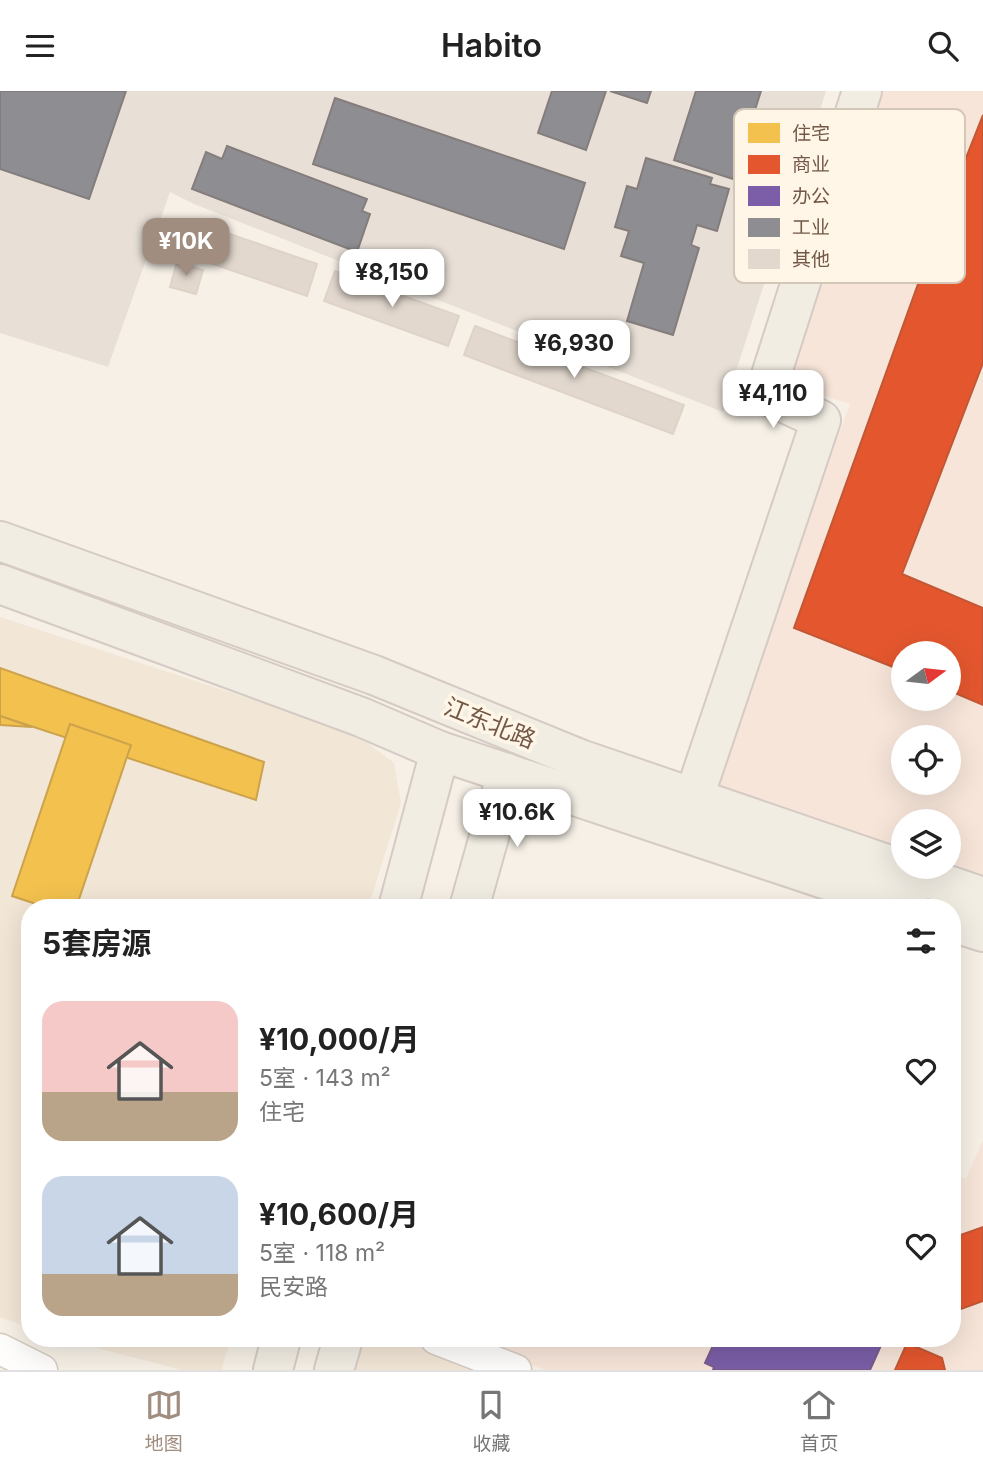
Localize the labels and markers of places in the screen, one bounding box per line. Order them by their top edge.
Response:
pin: ¥10K [145,219,227,278]
pin: ¥8,150 [335,249,449,309]
pin: ¥6,930 [517,321,631,380]
pin: ¥4,110 [716,371,830,430]
pin: ¥10.6K [460,789,574,849]

